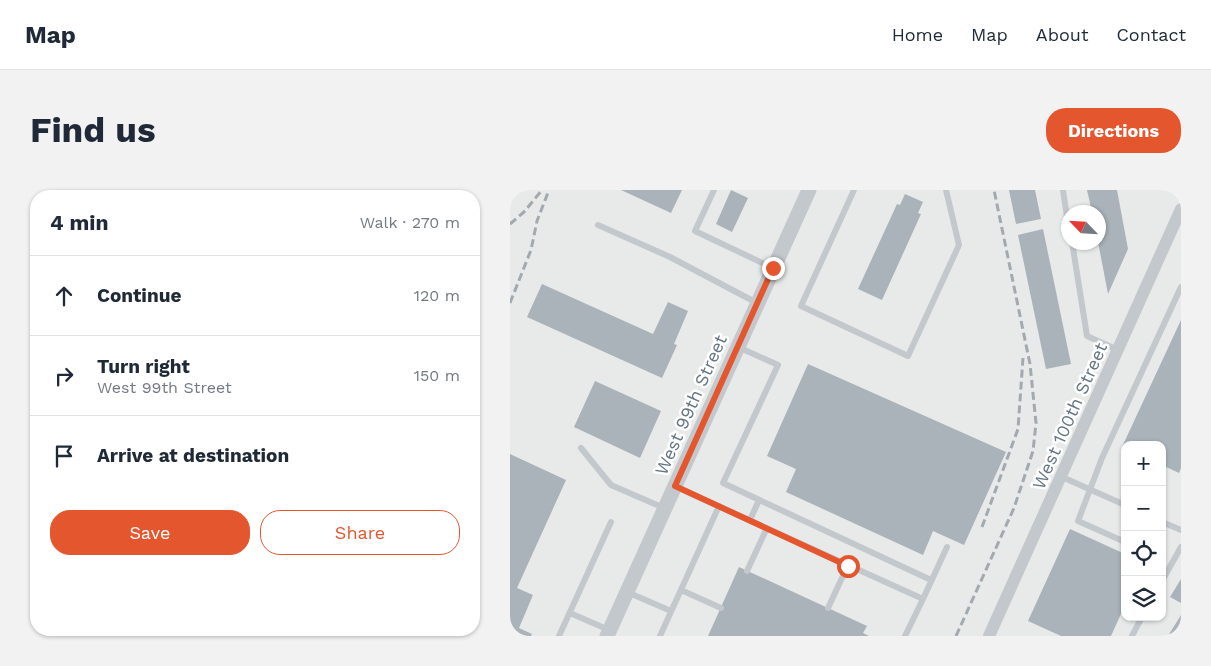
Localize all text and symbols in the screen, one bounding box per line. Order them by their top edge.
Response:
text: Map [25,21,76,49]
text: Home [892,24,943,45]
text: Map [971,24,1008,45]
text: About [1036,24,1088,45]
text: Contact [1116,24,1186,45]
button: Directions [1046,108,1181,153]
text: Find us [30,109,156,151]
north arrow [1061,205,1106,250]
text: 4 min [50,210,108,235]
text: Walk · 270 m [360,213,460,232]
route end [762,257,785,280]
icon: ahead [50,282,78,310]
text: Continue [97,284,181,307]
text: 120 m [414,286,460,305]
street label: West 99th Street [650,331,731,478]
street label: West 100th Street [1028,339,1112,492]
text: Turn right [97,355,190,378]
icon: right [50,362,78,390]
text: 150 m [414,366,460,385]
text: West 99th Street [97,378,232,397]
map controls [1121,441,1166,621]
button: + [1121,441,1166,486]
icon: arrive [50,442,78,470]
text: Arrive at destination [97,444,289,467]
button: − [1121,486,1166,531]
button: Save [50,510,250,555]
button: Share [260,510,460,555]
button: locate [1121,531,1166,576]
route start [837,555,860,578]
button: layers [1121,576,1166,621]

